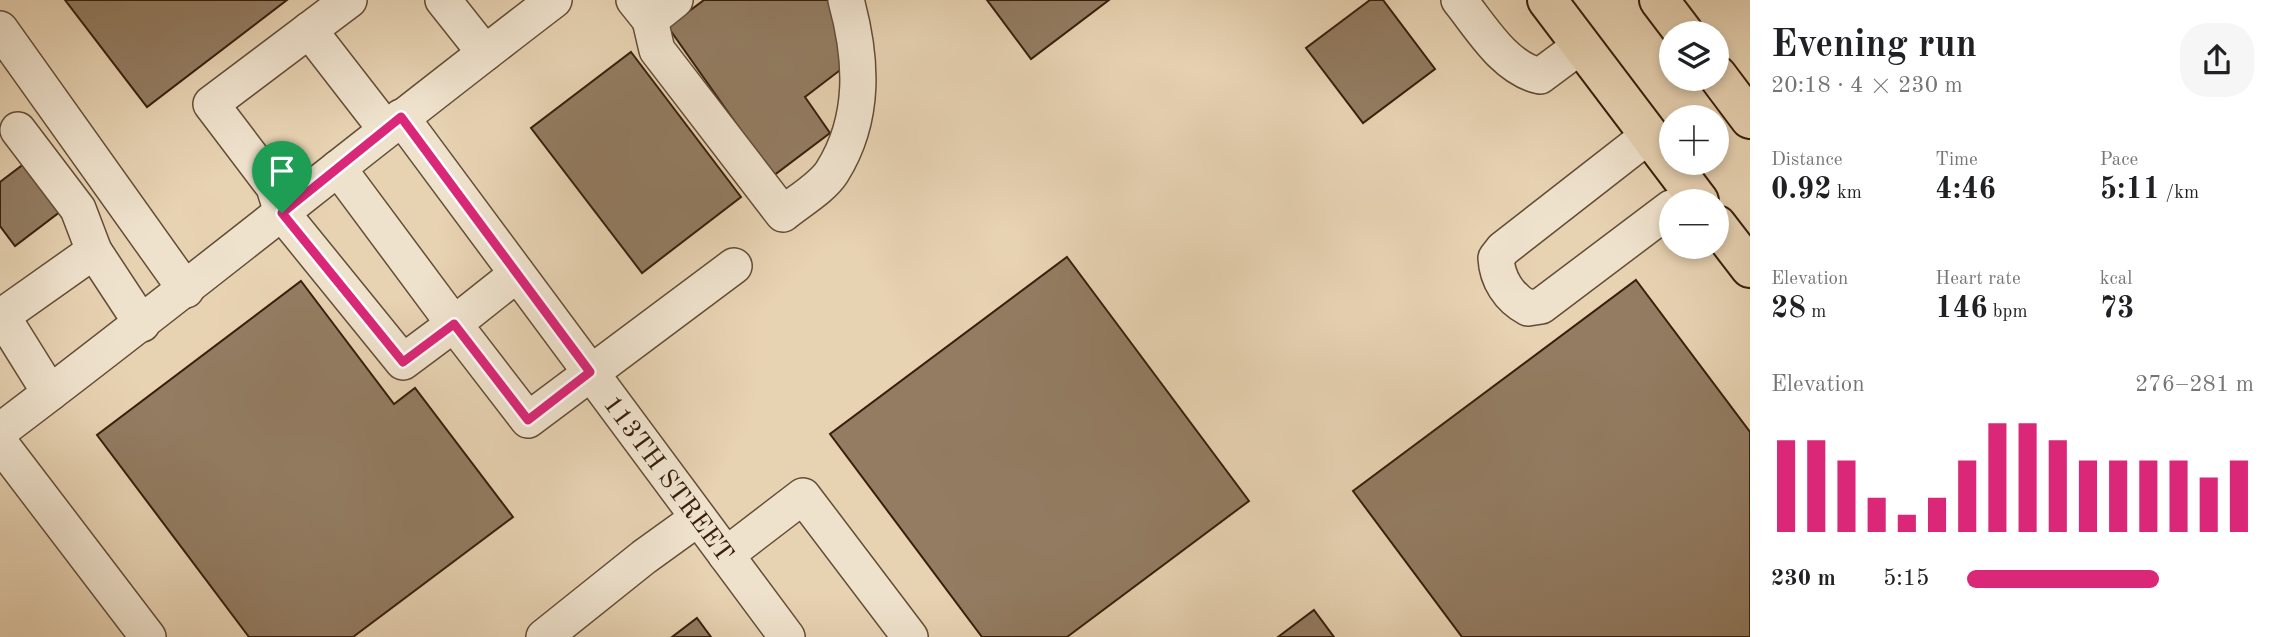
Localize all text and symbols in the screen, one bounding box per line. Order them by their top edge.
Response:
map controls [1659,21,1729,259]
button: layers [1659,21,1729,91]
button: share [2180,23,2254,97]
text: Evening run [1771,27,1977,65]
text: 20:18 · 4 × 230 m [1771,74,1963,97]
button: + [1659,105,1729,175]
pin [252,141,312,213]
text: Distance [1771,151,1843,170]
text: Time [1935,151,1978,170]
text: Pace [2100,151,2138,170]
icon: arrive [263,152,301,190]
text: 0.92 [1771,175,1832,205]
text: 4:46 [1935,175,1996,205]
text: 5:11 [2100,175,2160,205]
text: km [1832,184,1862,203]
text: /km [2160,184,2199,203]
button: − [1659,189,1729,259]
text: Elevation [1771,270,1848,289]
text: Heart rate [1935,270,2021,289]
text: kcal [2100,270,2132,289]
text: 28 [1771,294,1806,324]
text: 146 [1935,294,1988,324]
text: 73 [2100,294,2134,324]
text: m [1806,303,1826,322]
text: bpm [1988,303,2028,322]
text: Elevation [1771,373,1865,396]
text: 276–281 m [2135,373,2254,396]
street label: 113TH STREET [598,392,737,567]
text: 230 m [1771,567,1836,590]
text: 5:15 [1883,567,1929,590]

